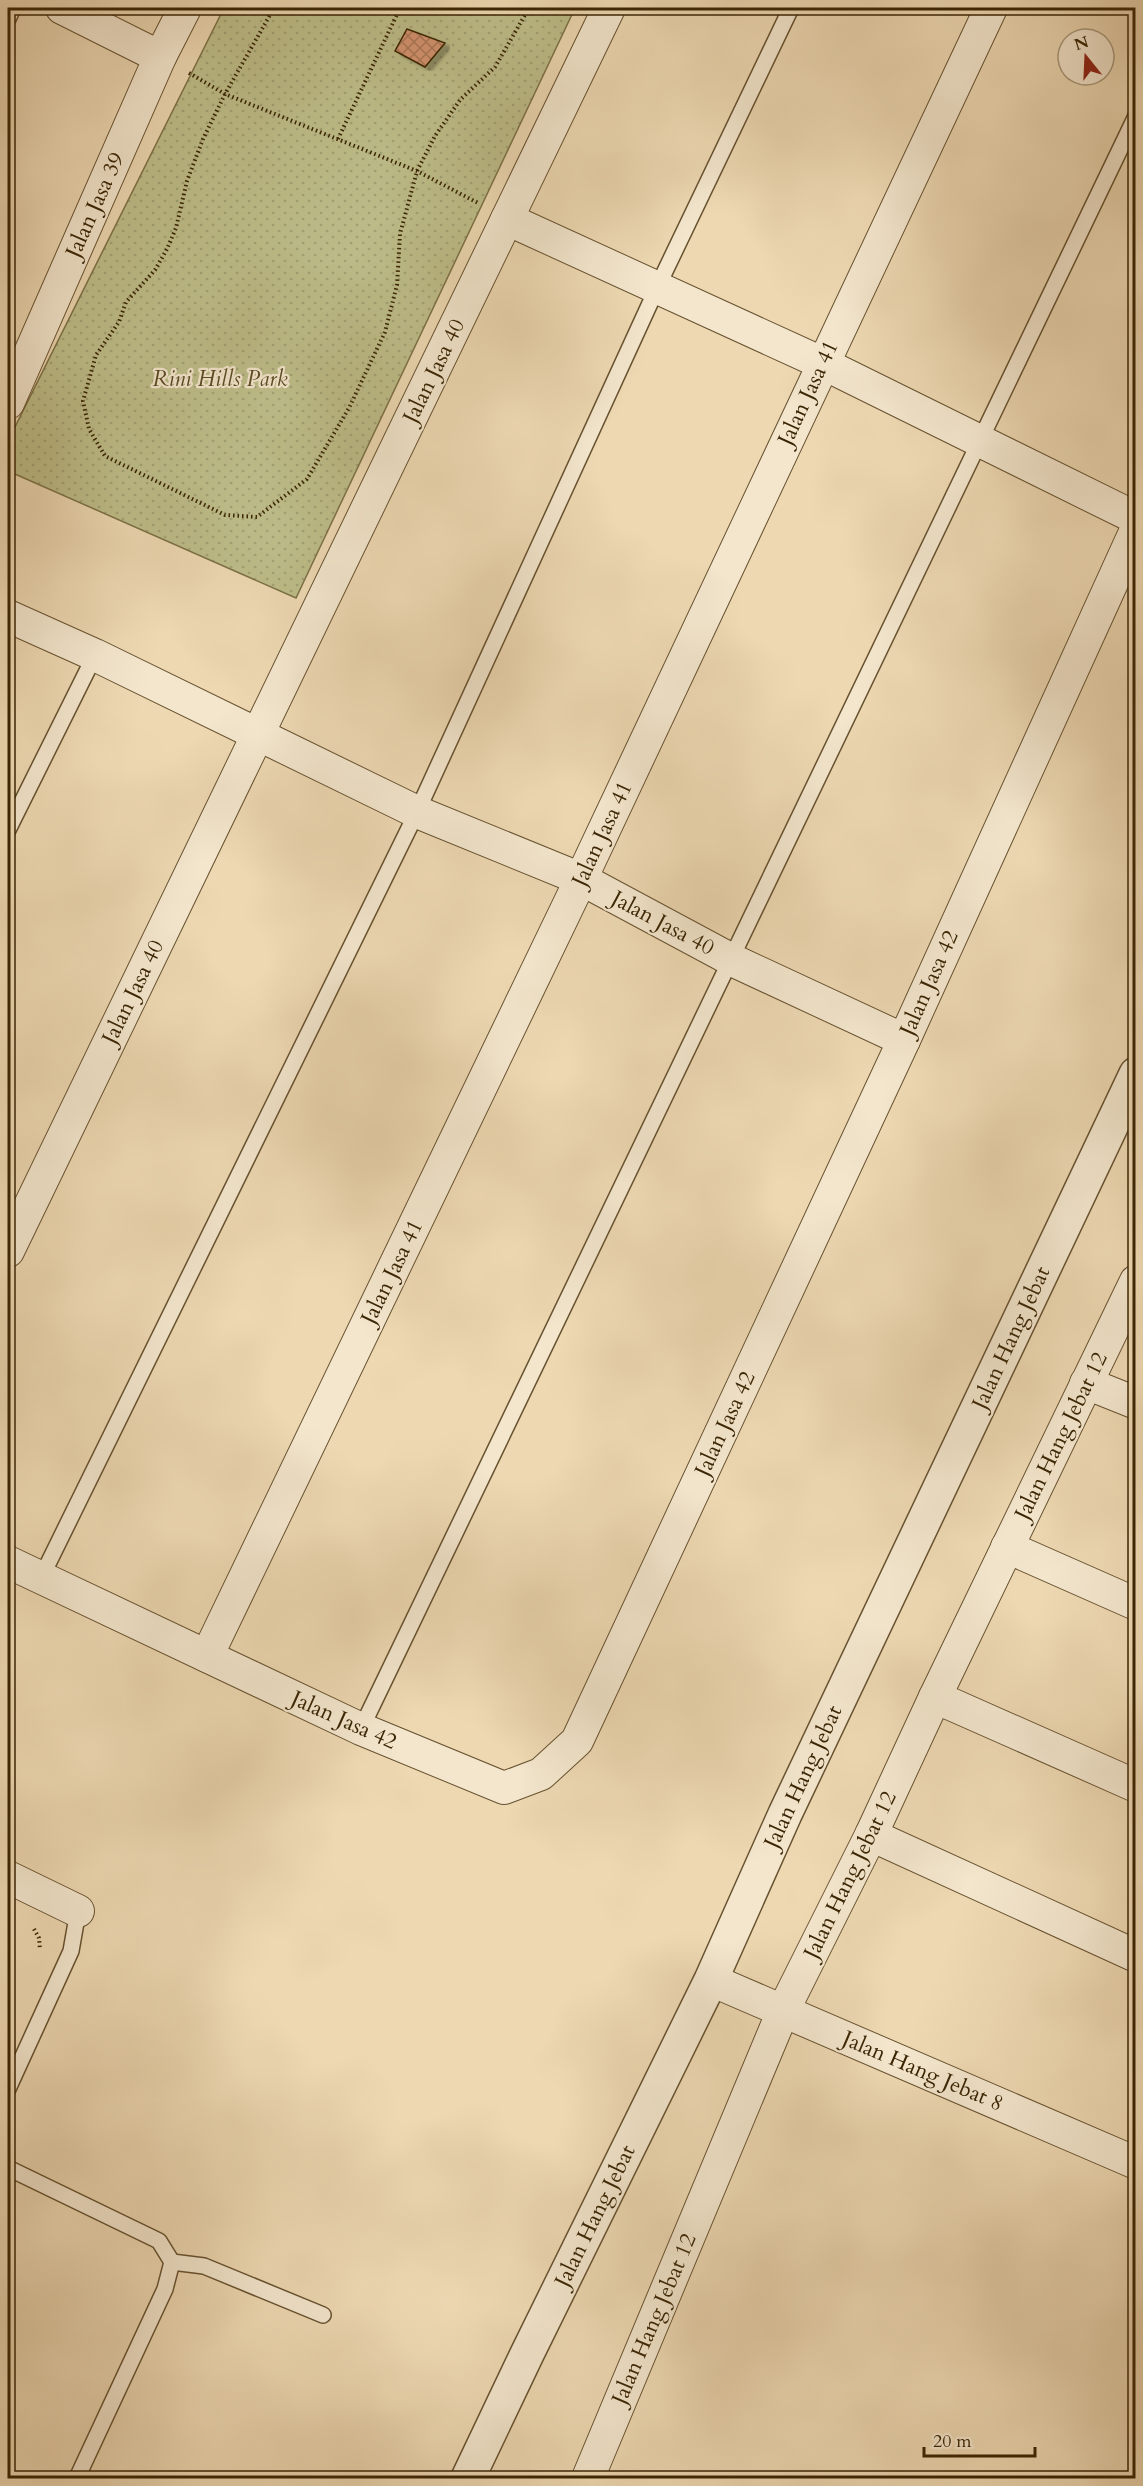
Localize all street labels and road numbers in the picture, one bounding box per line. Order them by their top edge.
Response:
street label: Jalan Jasa 39 [57,147,132,265]
street label: Jalan Jasa 40 [394,314,472,431]
street label: Jalan Jasa 41 [769,336,845,453]
street label: Jalan Jasa 41 [563,777,639,894]
street label: Jalan Jasa 40 [604,882,720,963]
street label: Jalan Jasa 42 [891,925,966,1043]
street label: Jalan Jasa 40 [93,935,171,1052]
street label: Jalan Jasa 41 [352,1215,430,1332]
street label: Jalan Hang Jebat [963,1261,1057,1417]
street label: Jalan Hang Jebat 12 [1006,1347,1115,1528]
street label: Jalan Jasa 42 [686,1367,762,1484]
street label: Jalan Jasa 42 [284,1682,402,1757]
street label: Jalan Hang Jebat [755,1700,849,1856]
street label: Jalan Hang Jebat 12 [795,1786,904,1967]
street label: Jalan Hang Jebat 8 [835,2022,1008,2118]
street label: Jalan Hang Jebat [546,2140,642,2295]
street label: Jalan Hang Jebat 12 [603,2229,704,2412]

